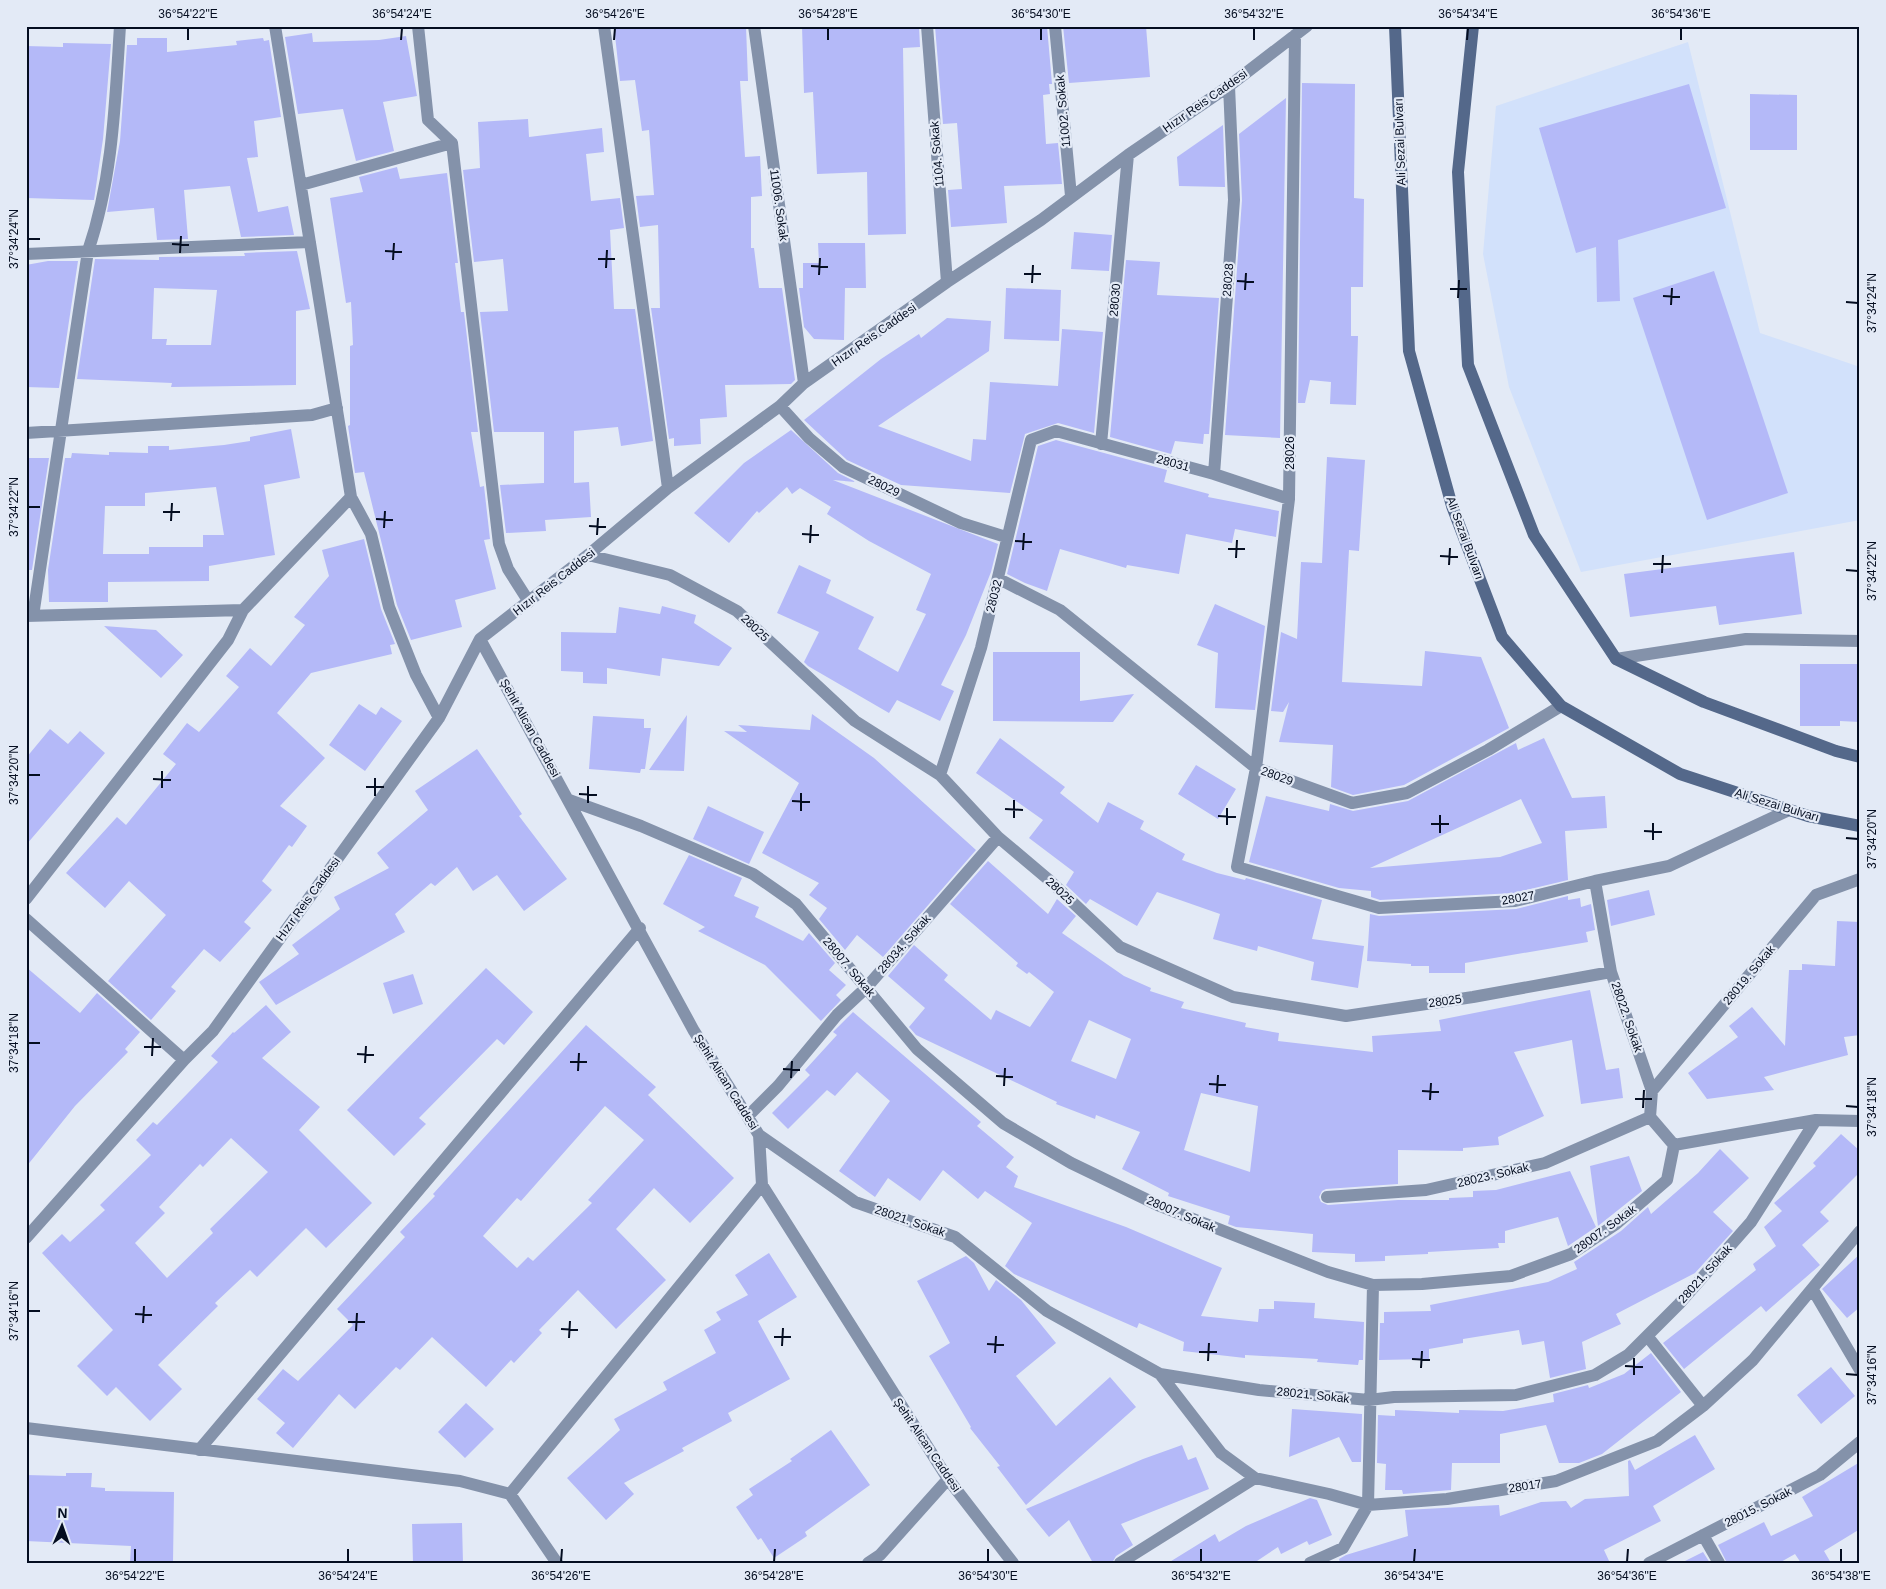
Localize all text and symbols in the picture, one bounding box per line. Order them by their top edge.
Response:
text: 36°54'22"E [158,7,218,21]
text: 36°54'24"E [372,7,432,21]
text: 36°54'26"E [585,7,645,21]
text: 36°54'28"E [798,7,858,21]
text: 36°54'30"E [1011,7,1071,21]
text: 36°54'32"E [1224,7,1284,21]
text: 36°54'34"E [1438,7,1498,21]
text: 36°54'36"E [1651,7,1711,21]
street label: Hızır Reis Caddesi [1160,67,1250,135]
street label: 11002. Sokak [1053,73,1073,148]
street label: Ali Sezai Bulvarı [1391,98,1409,186]
street label: 1104. Sokak [927,120,947,187]
street label: 11006. Sokak [767,168,791,243]
text: 37°34'24"N [7,209,21,269]
street label: 28028 [1220,263,1236,297]
text: 37°34'24"N [1865,273,1879,333]
street label: 28030 [1107,282,1123,317]
street label: Hızır Reis Caddesi [829,301,919,369]
street label: 28026 [1283,436,1297,470]
street label: 28031 [1155,452,1191,474]
street label: 28029 [866,472,902,500]
text: 37°34'22"N [7,477,21,537]
street label: Ali Sezai Bulvarı [1443,495,1487,581]
text: 37°34'22"N [1865,541,1879,601]
street label: Hızır Reis Caddesi [510,546,598,618]
street label: 28032 [983,578,1005,614]
street label: 28025 [738,611,772,645]
street label: Şehit Alican Caddesi [497,676,563,780]
text: 37°34'20"N [7,745,21,805]
street label: 28029 [1259,764,1295,788]
street label: Ali Sezai Bulvarı [1733,786,1821,824]
text: 37°34'20"N [1865,809,1879,869]
street label: Hızır Reis Caddesi [273,854,343,944]
street label: 28025 [1043,874,1077,908]
street label: 28027 [1500,888,1536,908]
street label: 28034. Sokak [875,911,934,976]
street label: 28007. Sokak [820,934,879,1000]
street label: 28019. Sokak [1720,942,1779,1008]
street label: 28022. Sokak [1608,980,1646,1055]
street label: 28025 [1428,992,1463,1010]
text: 37°34'18"N [7,1013,21,1073]
street label: Şehit Alican Caddesi [691,1032,761,1132]
text: 37°34'18"N [1865,1077,1879,1137]
street label: 28023. Sokak [1456,1160,1531,1190]
street label: 28007. Sokak [1144,1193,1218,1235]
street label: 28007. Sokak [1571,1201,1640,1256]
street label: 28021. Sokak [873,1202,948,1240]
street label: 28021. Sokak [1675,1241,1735,1306]
text: 37°34'16"N [7,1281,21,1341]
text: 37°34'16"N [1865,1345,1879,1405]
street label: 28021. Sokak [1276,1384,1351,1406]
street label: Şehit Alican Caddesi [890,1395,964,1495]
street label: 28017 [1507,1476,1543,1496]
street label: 28015. Sokak [1722,1484,1795,1530]
north arrow [38,1502,88,1552]
text: N [57,1505,68,1521]
text: 36°54'22"E [105,1569,165,1583]
text: 36°54'24"E [318,1569,378,1583]
text: 36°54'26"E [531,1569,591,1583]
text: 36°54'28"E [744,1569,804,1583]
text: 36°54'30"E [958,1569,1018,1583]
text: 36°54'32"E [1171,1569,1231,1583]
text: 36°54'34"E [1384,1569,1444,1583]
text: 36°54'36"E [1597,1569,1657,1583]
text: 36°54'38"E [1811,1569,1871,1583]

